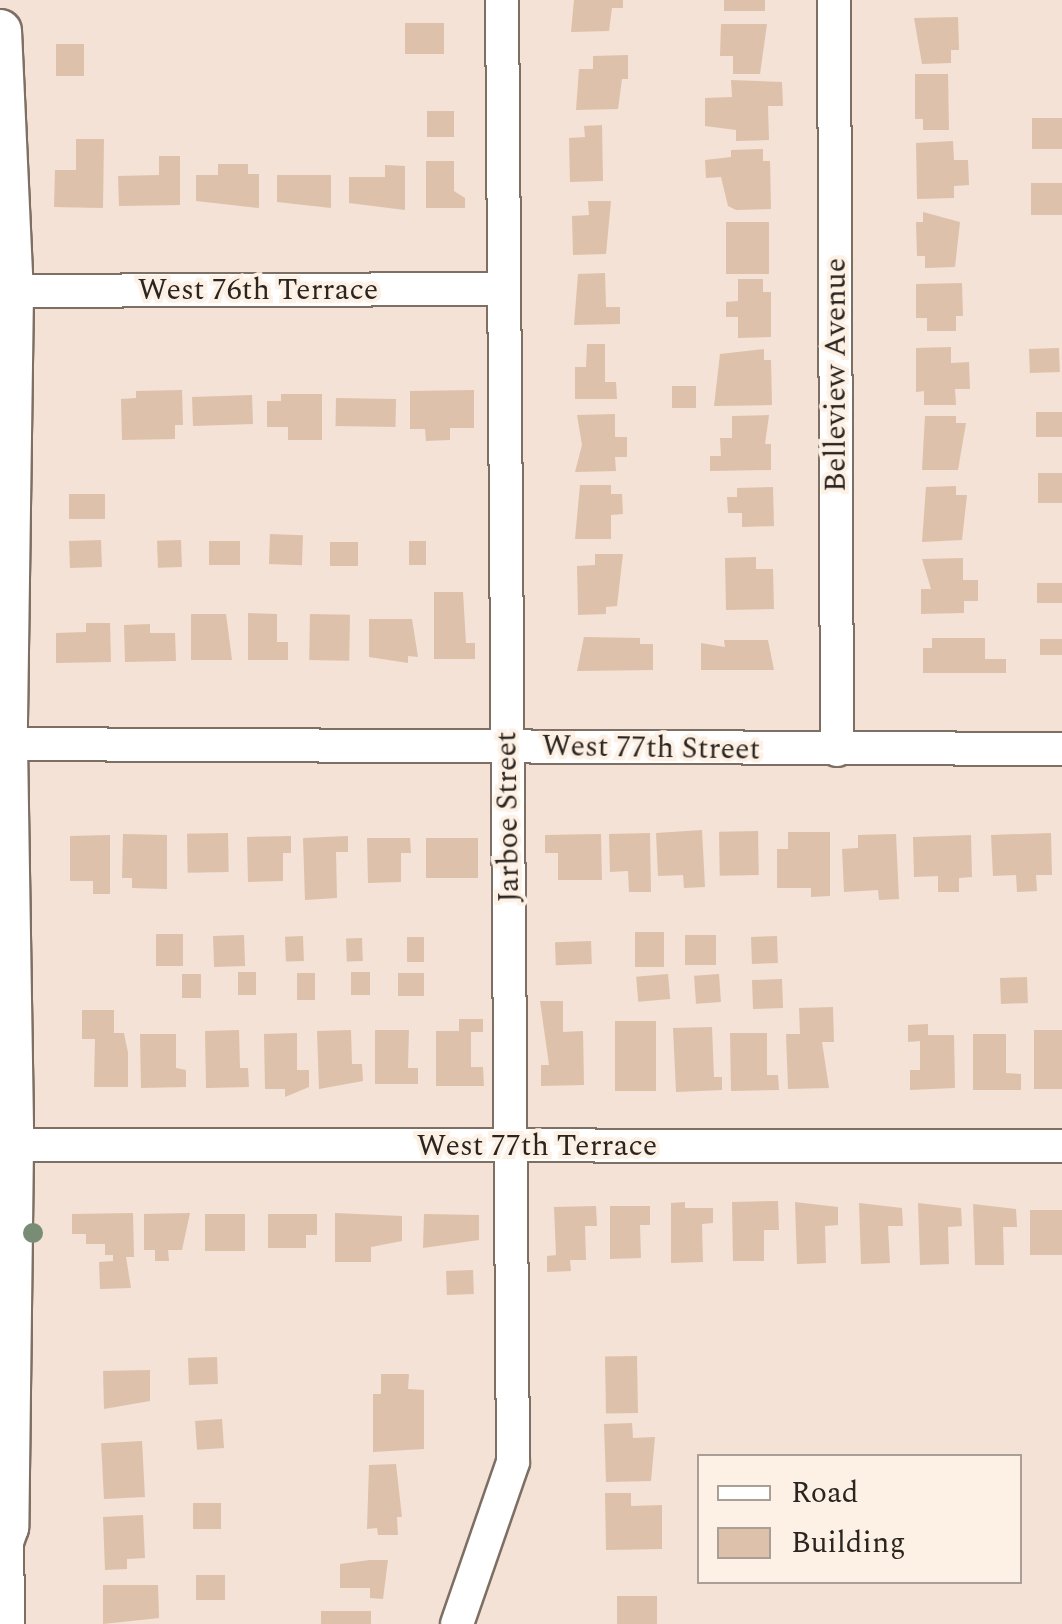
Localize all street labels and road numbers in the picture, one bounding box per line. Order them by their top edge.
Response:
street label: Belleview Avenue [818,258,854,492]
street label: West 76th Terrace [138,272,378,308]
street label: West 77th Street [541,728,761,768]
street label: Jarboe Street [489,731,527,903]
street label: West 77th Terrace [417,1128,657,1164]

